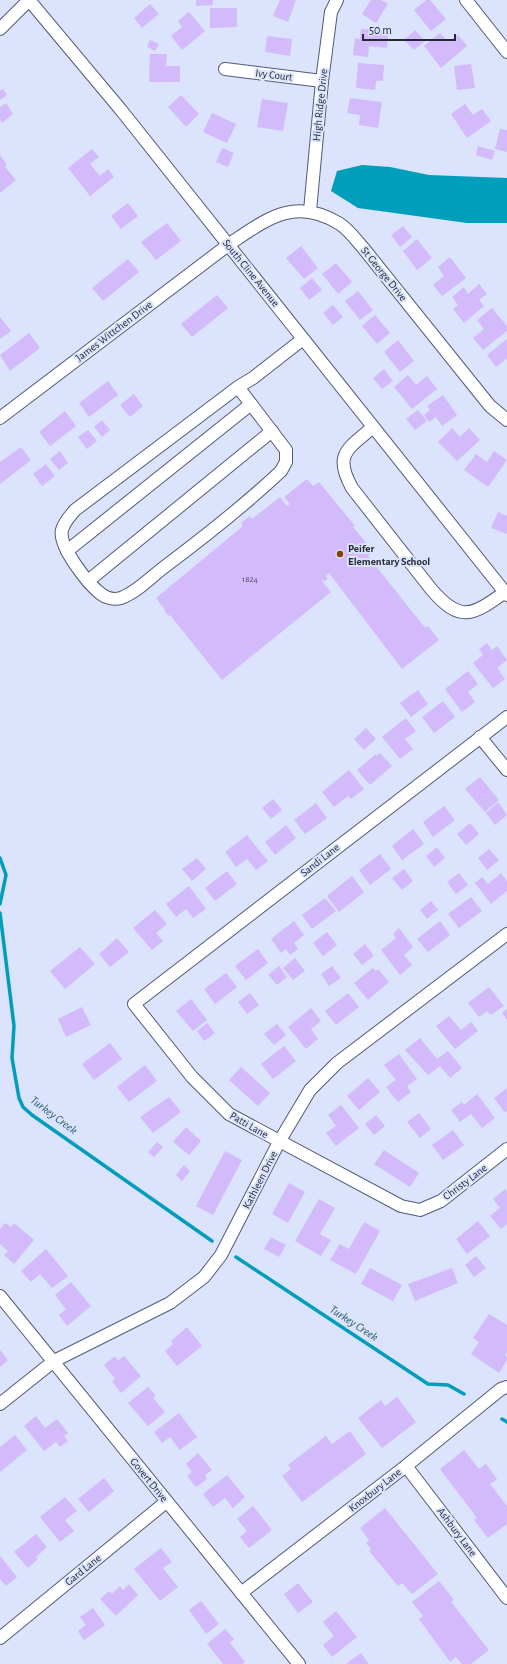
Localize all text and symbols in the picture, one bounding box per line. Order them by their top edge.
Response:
scale bar [363,16,455,42]
text: 50 m [369,24,392,36]
street label: Ivy Court [255,67,294,83]
street label: High Ridge Drive [311,68,329,142]
street label: South Cline Avenue [221,237,281,309]
street label: St George Drive [359,245,409,303]
street label: James Wittchen Drive [74,299,154,363]
place label: Peifer Elementary School [348,543,430,567]
marker: Peifer Elementary School [335,549,345,559]
house number: 1824 [242,575,259,584]
street label: Sandi Lane [298,841,342,879]
water label: Turkey Creek [28,1094,80,1137]
street label: Patti Lane [228,1110,270,1140]
street label: Kathleen Drive [241,1149,279,1211]
street label: Christy Lane [441,1162,489,1202]
water label: Turkey Creek [328,1303,381,1343]
street label: Govert Drive [128,1456,170,1504]
street label: Knoxbury Lane [347,1466,403,1514]
street label: Ashbury Lane [435,1506,479,1558]
street label: Gard Lane [63,1552,103,1588]

